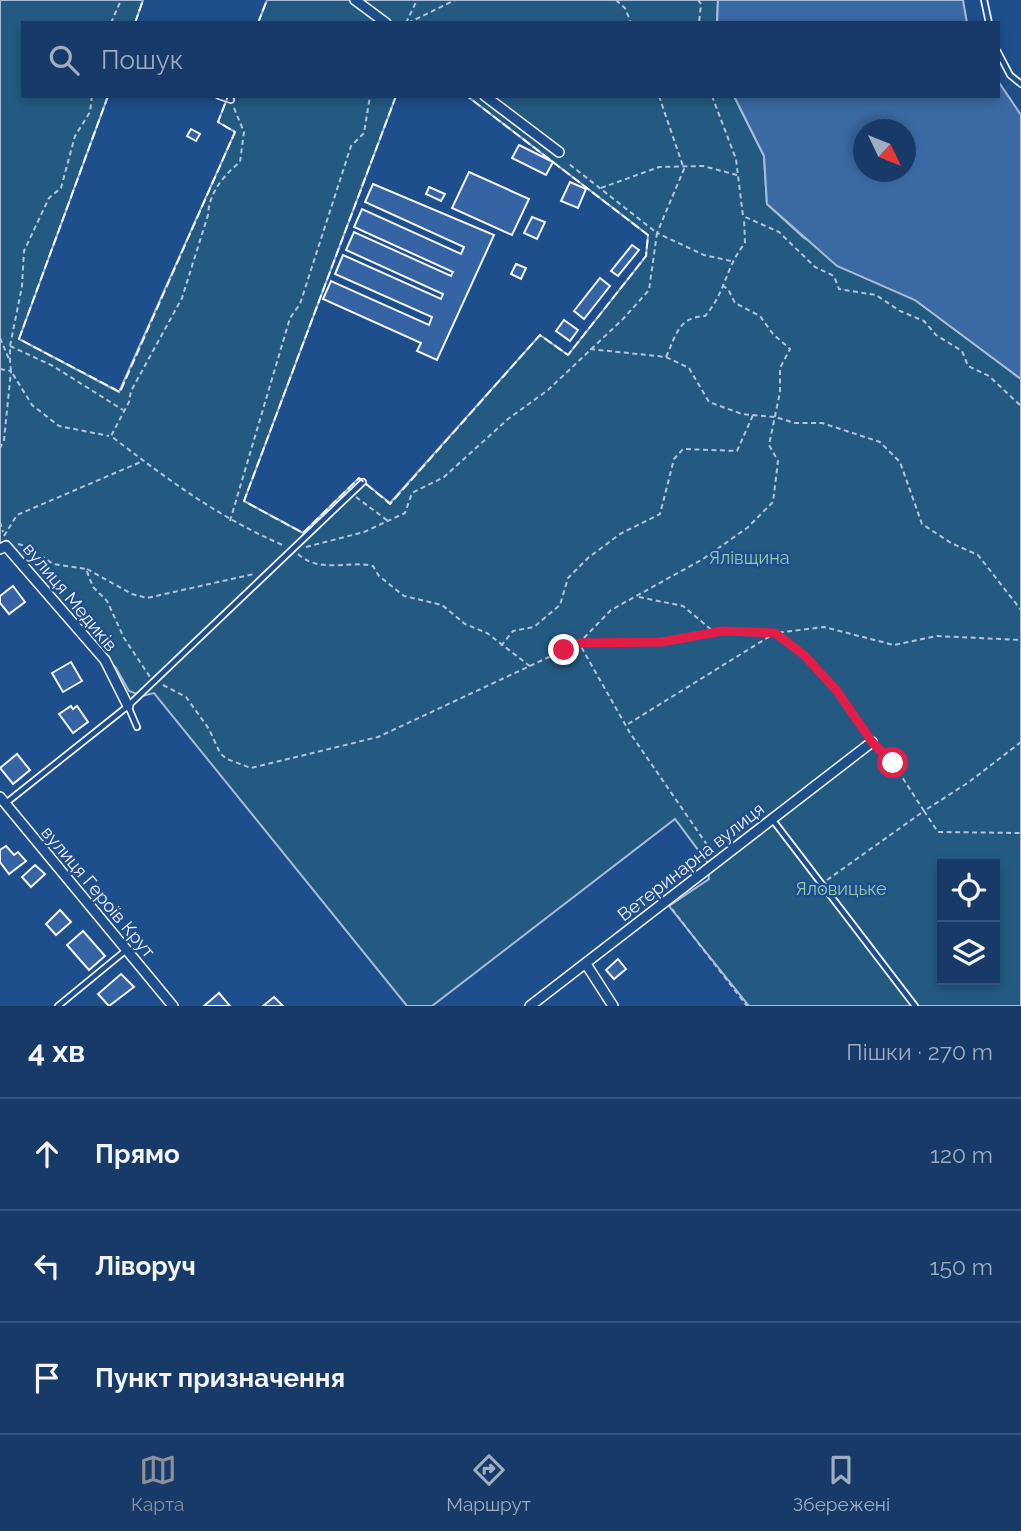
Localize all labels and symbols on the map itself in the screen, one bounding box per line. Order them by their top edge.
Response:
north arrow [853,119,916,182]
street label: вулиця Медиків [19,538,122,655]
park label: Ялівщина [708,547,790,568]
route end [548,634,579,665]
route start [877,747,908,778]
street label: Ветеринарна вулиця [613,798,768,925]
street label: вулиця Героїв Крут [37,822,160,962]
park label: Яловицьке [795,878,887,899]

